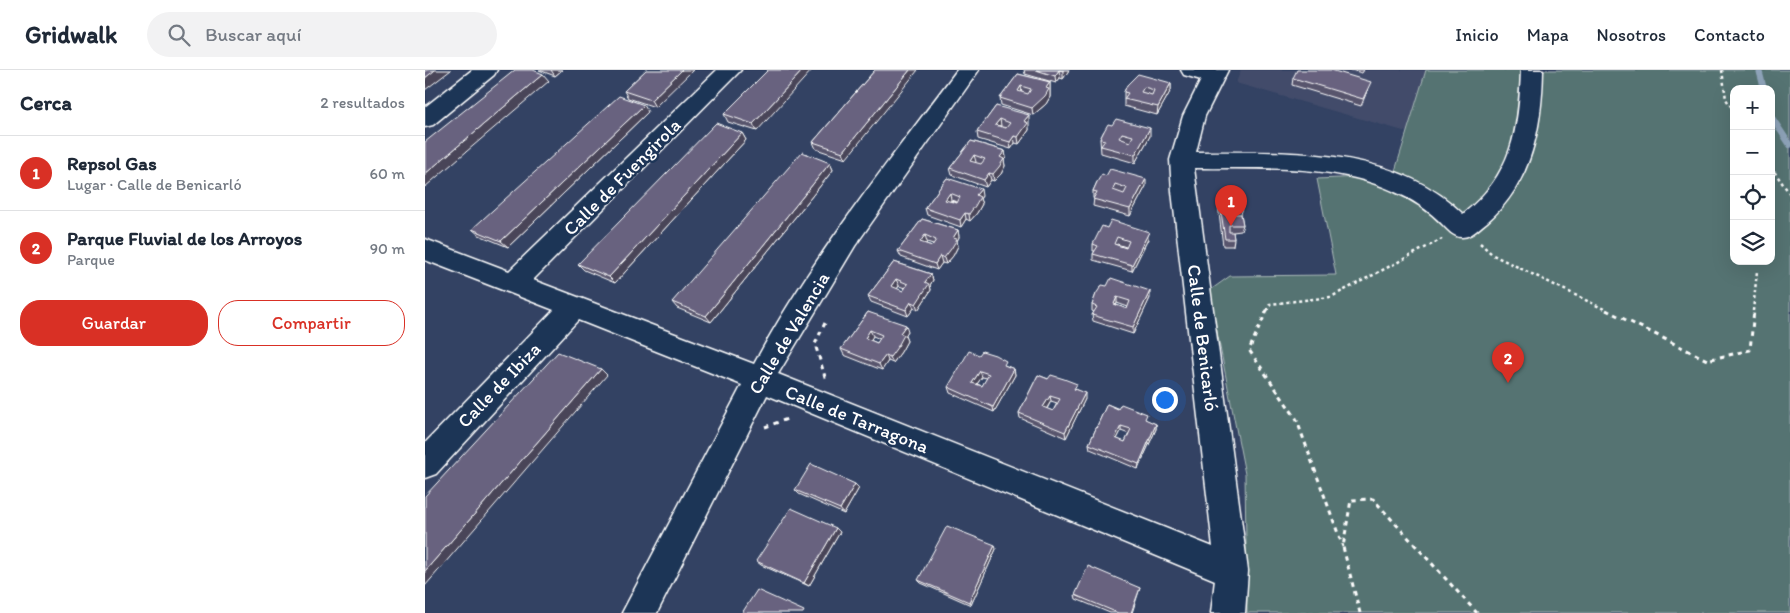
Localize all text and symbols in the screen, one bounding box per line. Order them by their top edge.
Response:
search box [147,12,497,57]
text: Gridwalk [25,20,117,49]
icon: search [165,21,193,49]
text: Buscar aquí [205,23,301,46]
text: Inicio [1455,24,1499,46]
text: Mapa [1527,24,1569,46]
text: Nosotros [1597,24,1666,46]
text: Contacto [1694,24,1765,46]
map controls [1730,85,1775,265]
button: + [1730,85,1775,130]
text: Cerca [20,90,72,115]
text: 2 resultados [320,93,405,112]
street label: Calle de Fuengirola [559,114,685,240]
button: − [1730,130,1775,175]
text: Repsol Gas [67,152,157,175]
text: 1 [32,164,40,183]
text: 60 m [370,164,405,183]
text: Lugar · Calle de Benicarló [67,175,242,194]
button: locate [1730,175,1775,220]
pin: 1 [1215,185,1247,226]
button: layers [1730,220,1775,265]
text: Parque Fluvial de los Arroyos [67,227,302,250]
text: 2 [32,239,40,258]
text: 90 m [370,239,405,258]
text: Parque [67,250,115,269]
street label: Calle de Benicarló [1183,263,1223,413]
street label: Calle de Valencia [743,268,835,398]
button: Guardar [20,300,208,346]
button: Compartir [218,300,405,346]
street label: Calle de Ibiza [453,338,545,432]
pin: 2 [1492,342,1524,383]
street label: Calle de Tarragona [782,380,932,458]
your location [1152,387,1178,413]

